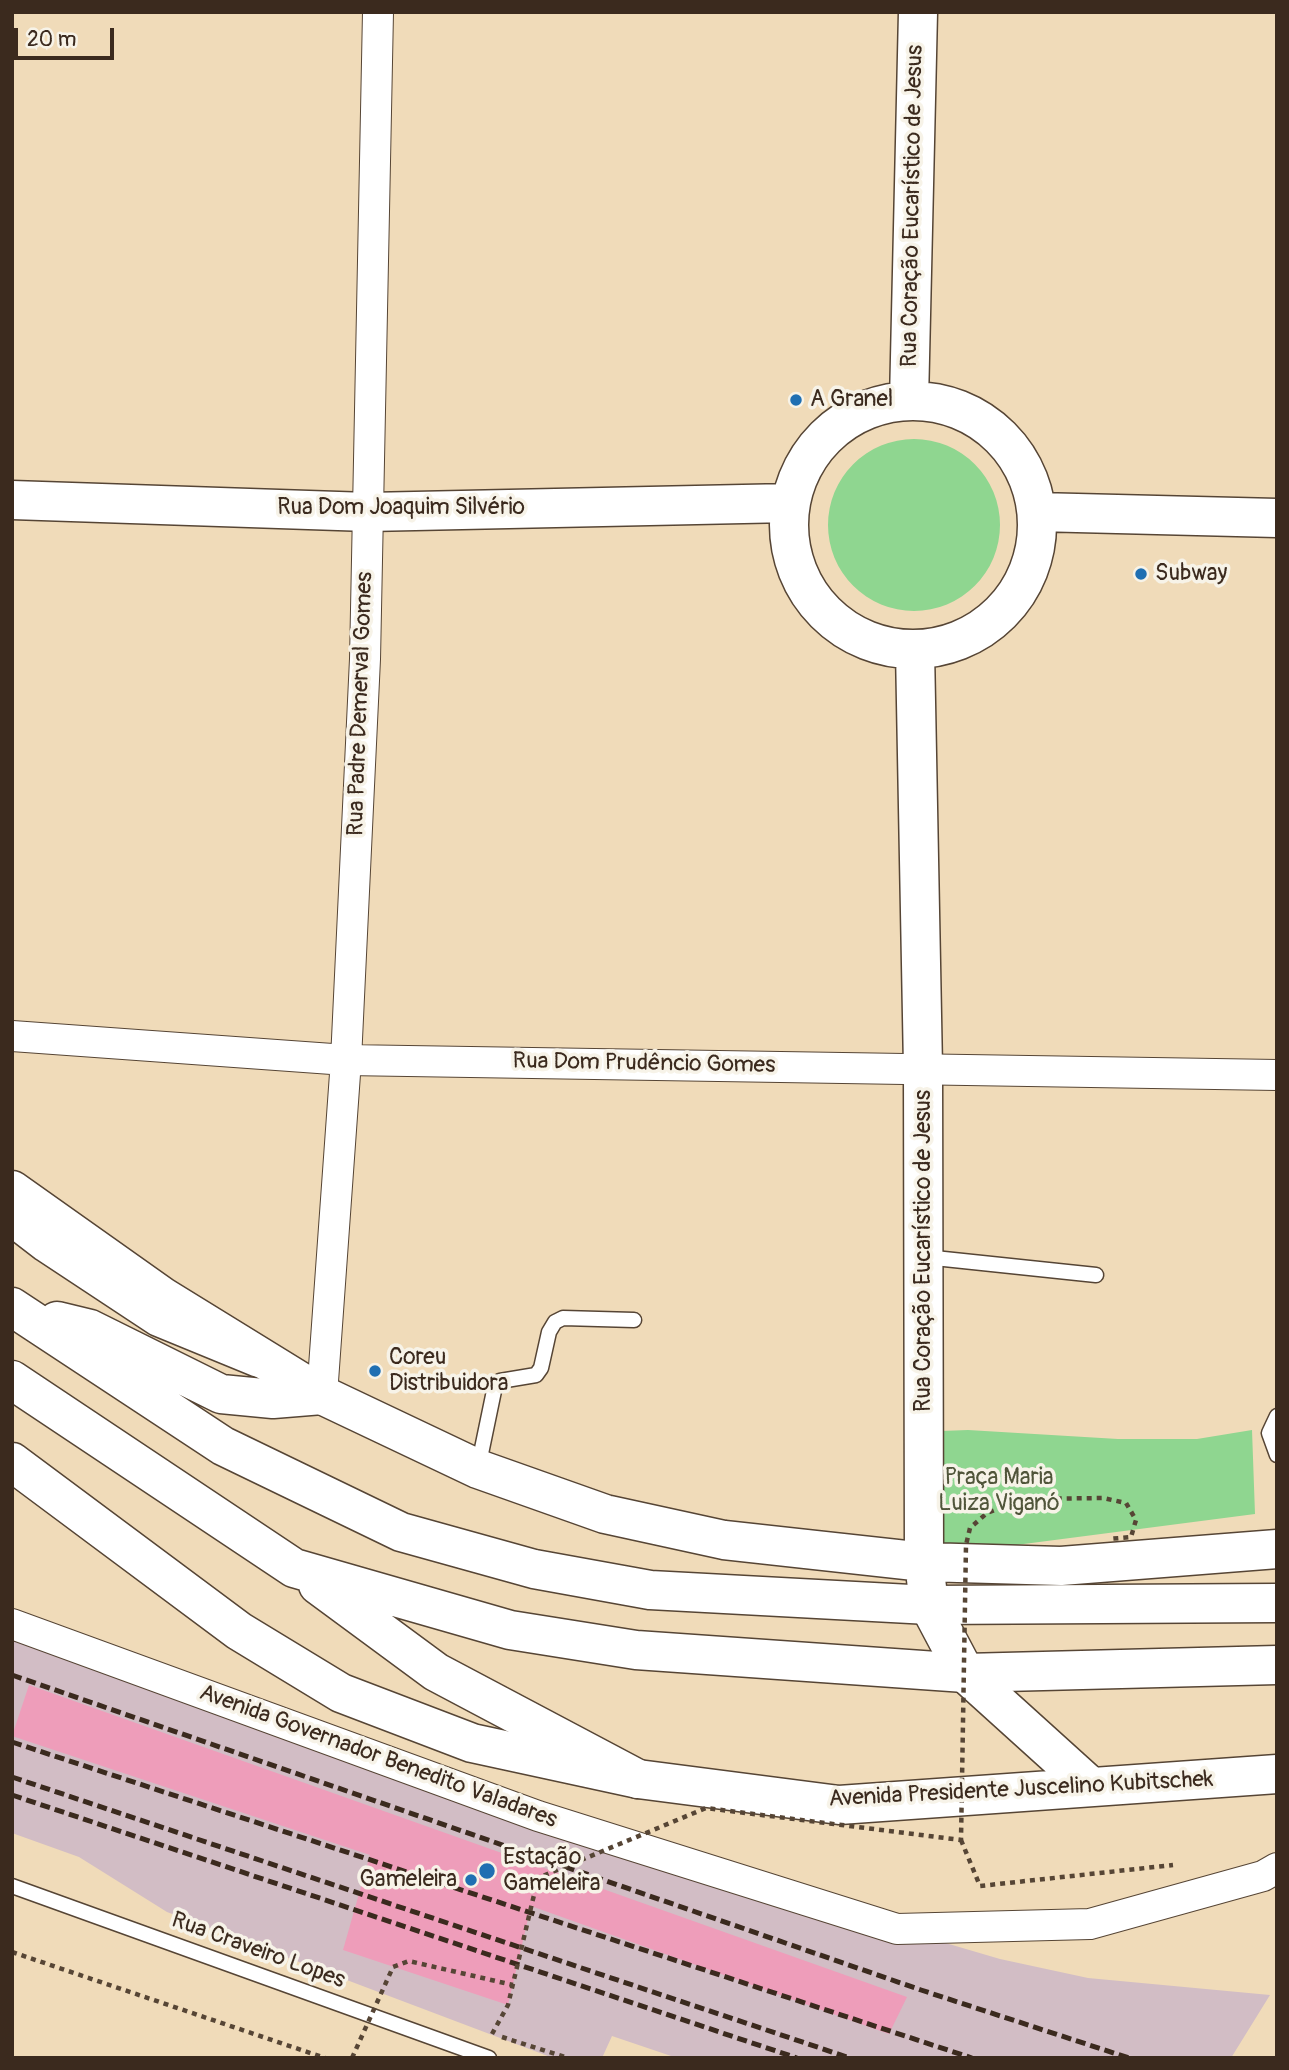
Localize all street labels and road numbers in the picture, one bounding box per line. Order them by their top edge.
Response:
street label: Rua Coração Eucarístico de Jesus [896,45,930,367]
street label: Rua Dom Joaquim Silvério [277,494,525,522]
street label: Rua Padre Demerval Gomes [343,571,379,837]
street label: Rua Dom Prudêncio Gomes [512,1048,776,1080]
street label: Rua Coração Eucarístico de Jesus [910,1090,938,1412]
street label: Avenida Governador Benedito Valadares [195,1679,561,1835]
street label: Avenida Presidente Juscelino Kubitschek [828,1766,1214,1814]
street label: Rua Craveiro Lopes [167,1907,349,1995]

